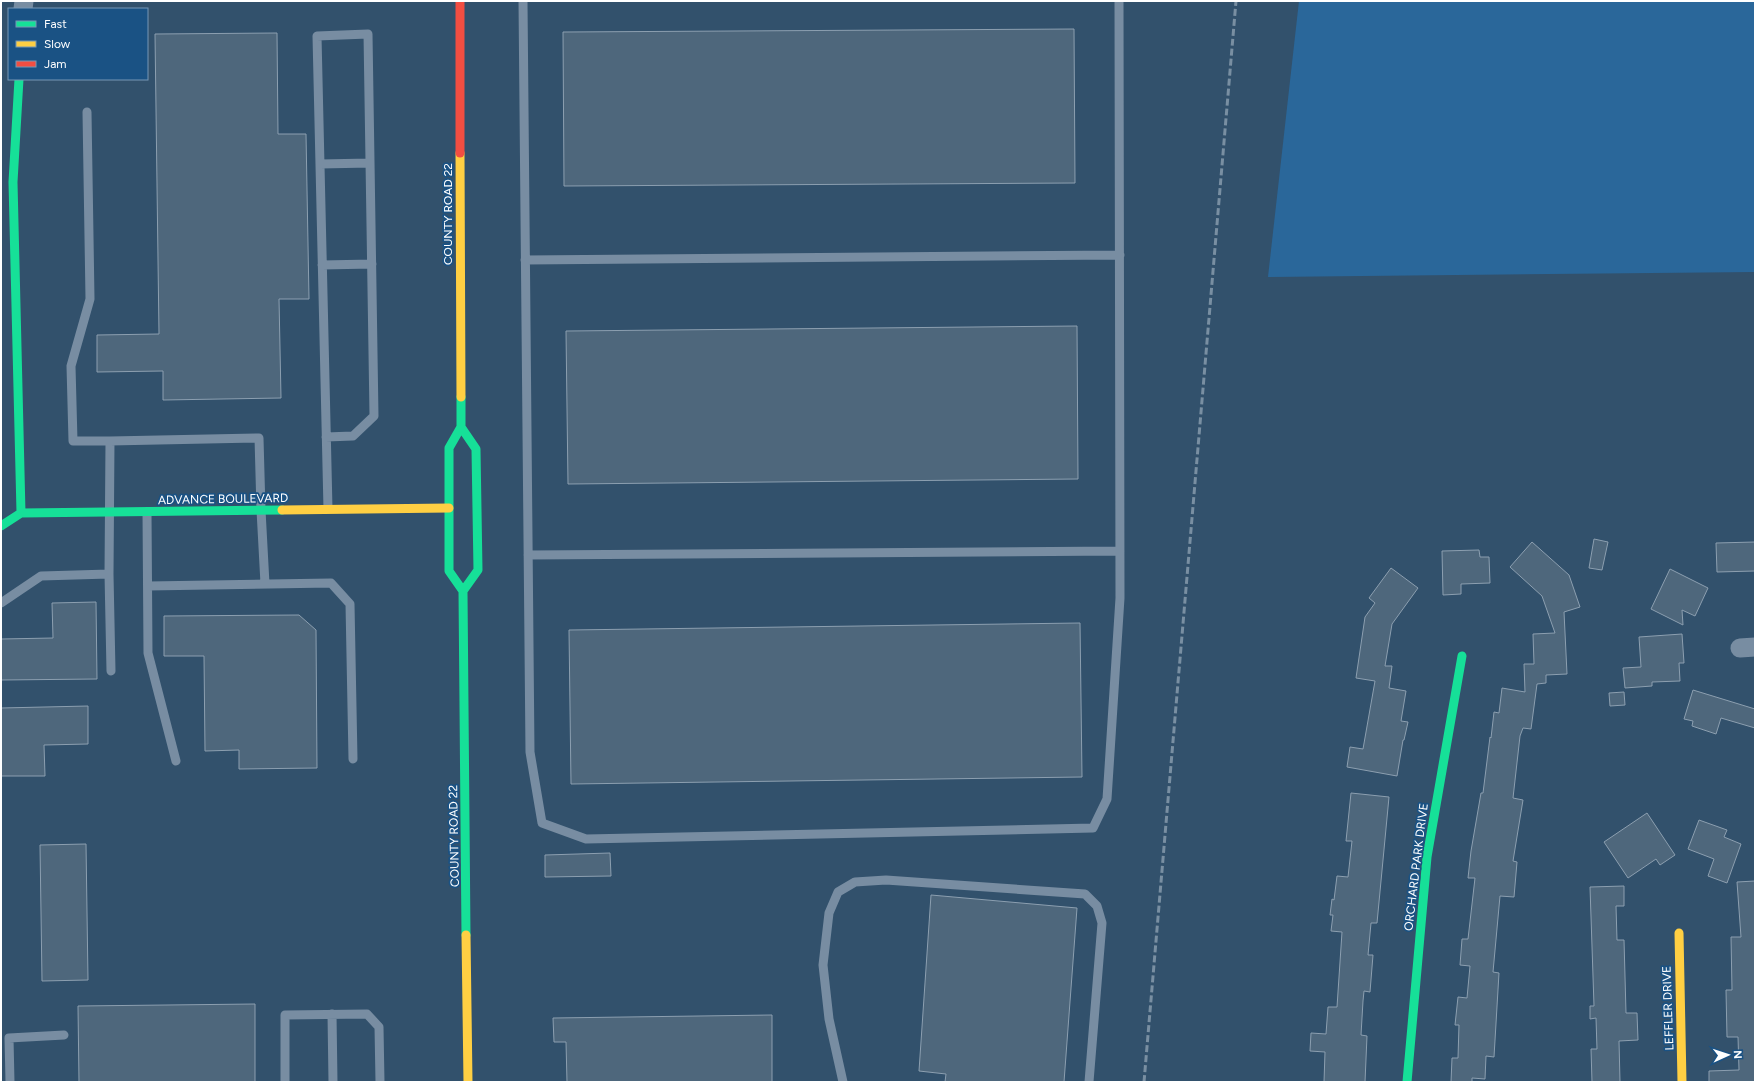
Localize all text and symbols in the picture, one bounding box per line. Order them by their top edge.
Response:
legend [8,8,148,80]
text: Fast [44,17,67,31]
text: Slow [44,37,71,51]
text: Jam [44,57,67,71]
street label: COUNTY ROAD 22 [441,163,455,265]
street label: ADVANCE BOULEVARD [158,491,288,507]
street label: COUNTY ROAD 22 [446,785,462,887]
street label: ORCHARD PARK DRIVE [1401,802,1431,932]
street label: LEFFLER DRIVE [1660,965,1676,1051]
north arrow [1708,1035,1748,1075]
text: N [1731,1050,1744,1059]

